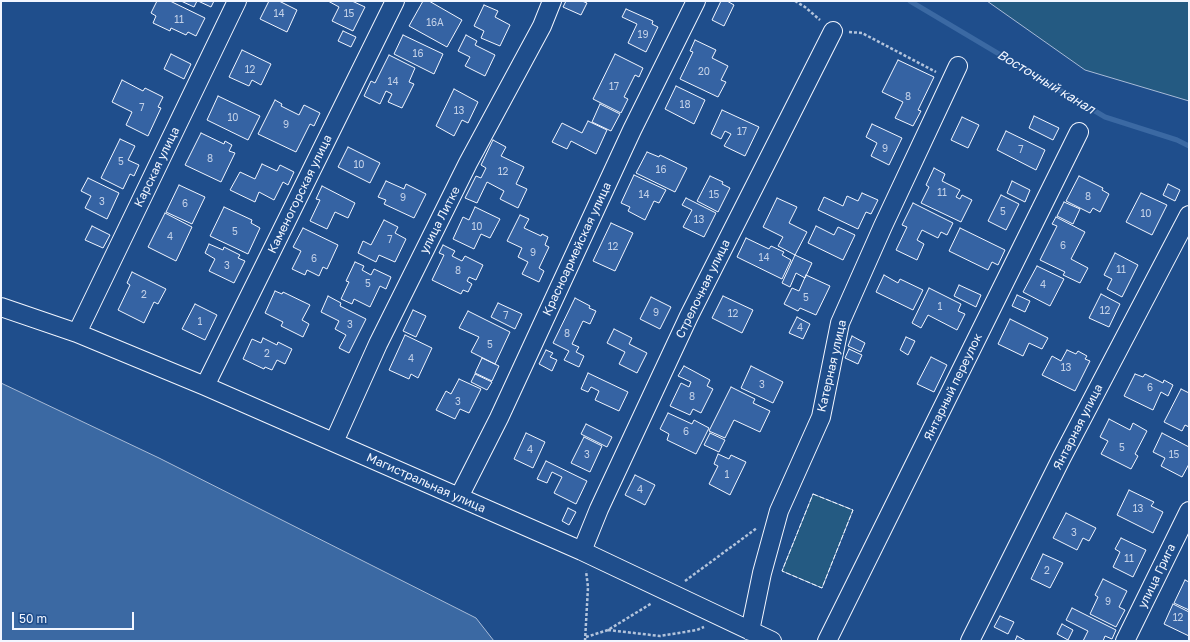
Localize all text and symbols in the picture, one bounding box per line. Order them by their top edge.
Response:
house number: 14 [274,8,284,20]
house number: 15 [344,8,354,20]
house number: 11 [174,14,184,26]
house number: 16А [426,17,444,29]
house number: 19 [638,29,648,41]
water label: Восточный канал [994,47,1098,117]
house number: 16 [413,48,423,60]
house number: 12 [245,64,255,76]
house number: 20 [698,66,710,78]
house number: 14 [388,76,398,88]
house number: 17 [609,81,619,93]
house number: 8 [905,91,911,103]
house number: 18 [680,99,690,111]
house number: 7 [139,102,145,114]
house number: 13 [454,105,464,117]
house number: 10 [227,112,239,124]
house number: 9 [283,119,289,131]
street label: Карская улица [131,125,183,209]
house number: 17 [737,126,747,138]
street label: Каменогорская улица [265,132,335,256]
house number: 9 [882,143,888,155]
house number: 7 [1018,144,1024,156]
house number: 8 [207,153,213,165]
house number: 5 [118,156,124,168]
house number: 10 [353,159,365,171]
house number: 16 [656,164,666,176]
house number: 12 [498,166,508,178]
street label: Красноармейская улица [540,180,614,318]
street label: улица Литке [417,184,463,256]
house number: 11 [937,187,947,199]
house number: 14 [639,189,649,201]
house number: 15 [709,189,719,201]
house number: 8 [1085,191,1091,203]
house number: 9 [400,192,406,204]
house number: 3 [99,196,105,208]
house number: 6 [182,198,188,210]
house number: 5 [1000,206,1006,218]
house number: 10 [1140,208,1152,220]
house number: 13 [694,214,704,226]
house number: 10 [471,221,483,233]
house number: 5 [232,226,238,238]
house number: 4 [167,231,173,243]
house number: 7 [387,234,393,246]
street label: Стрелочная улица [673,237,733,341]
house number: 6 [1060,240,1066,252]
house number: 12 [608,241,618,253]
house number: 9 [530,247,536,259]
house number: 14 [759,252,769,264]
house number: 6 [311,253,317,265]
house number: 3 [224,260,230,272]
house number: 11 [1116,264,1126,276]
house number: 8 [455,265,461,277]
house number: 5 [365,278,371,290]
house number: 4 [1040,279,1046,291]
house number: 2 [141,289,147,301]
house number: 5 [803,292,809,304]
house number: 1 [938,301,942,313]
house number: 12 [1100,305,1110,317]
house number: 9 [653,307,659,319]
house number: 12 [728,308,738,320]
house number: 7 [503,310,509,322]
house number: 1 [198,316,202,328]
house number: 3 [347,319,353,331]
street label: Катерная улица [814,319,850,413]
house number: 4 [797,322,803,334]
house number: 8 [564,328,570,340]
street label: Янтарный переулок [921,331,985,443]
house number: 5 [487,339,493,351]
house number: 2 [264,348,270,360]
house number: 4 [408,353,414,365]
house number: 13 [1061,362,1071,374]
house number: 3 [759,379,765,391]
street label: Янтарная улица [1050,382,1106,472]
house number: 6 [1147,382,1153,394]
house number: 8 [689,391,695,403]
house number: 3 [455,396,461,408]
house number: 6 [683,426,689,438]
house number: 5 [1119,442,1125,454]
house number: 4 [527,444,533,456]
house number: 3 [584,449,590,461]
house number: 15 [1169,449,1179,461]
street label: Магистральная улица [364,450,488,516]
house number: 1 [725,469,729,481]
house number: 4 [637,484,643,496]
house number: 13 [1133,503,1143,515]
house number: 3 [1071,527,1077,539]
street label: улица Грига [1135,541,1179,611]
house number: 11 [1124,553,1134,565]
house number: 2 [1044,565,1050,577]
house number: 9 [1105,596,1111,608]
scale bar [14,604,136,630]
text: 50 m [19,611,47,626]
house number: 12 [1173,612,1183,624]

